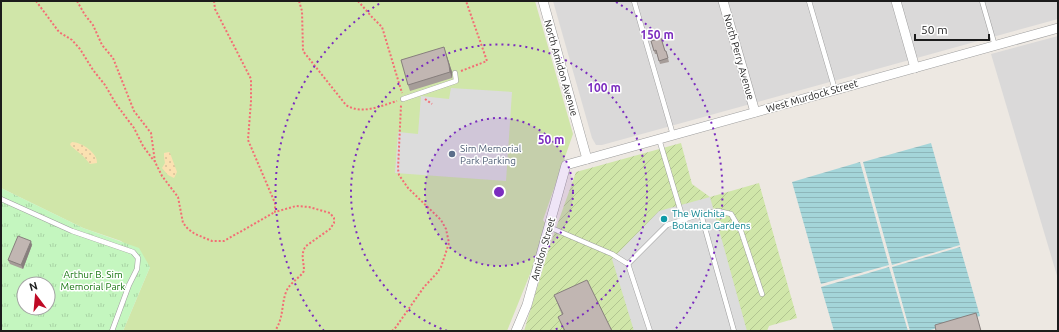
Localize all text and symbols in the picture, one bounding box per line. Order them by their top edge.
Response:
street label: North Perry Avenue [721,13,757,101]
scale bar [915,16,989,42]
street label: North Amidon Avenue [542,19,580,117]
text: 50 m [921,23,948,36]
text: 150 m [640,28,674,41]
street label: West Murdock Street [765,78,859,114]
text: 100 m [587,81,621,94]
text: 50 m [538,133,564,146]
place label: Sim Memorial Park Parking [460,143,522,166]
marker: Sim Memorial Park Parking [447,149,457,159]
centre of rings [492,185,506,199]
place label: The Wichita Botanica Gardens [672,208,750,231]
marker: The Wichita Botanica Gardens [659,214,669,224]
street label: Amidon Street [529,216,557,282]
park label: Arthur B. Sim Memorial Park [61,269,125,292]
north arrow [16,276,56,316]
text: N [28,279,39,293]

